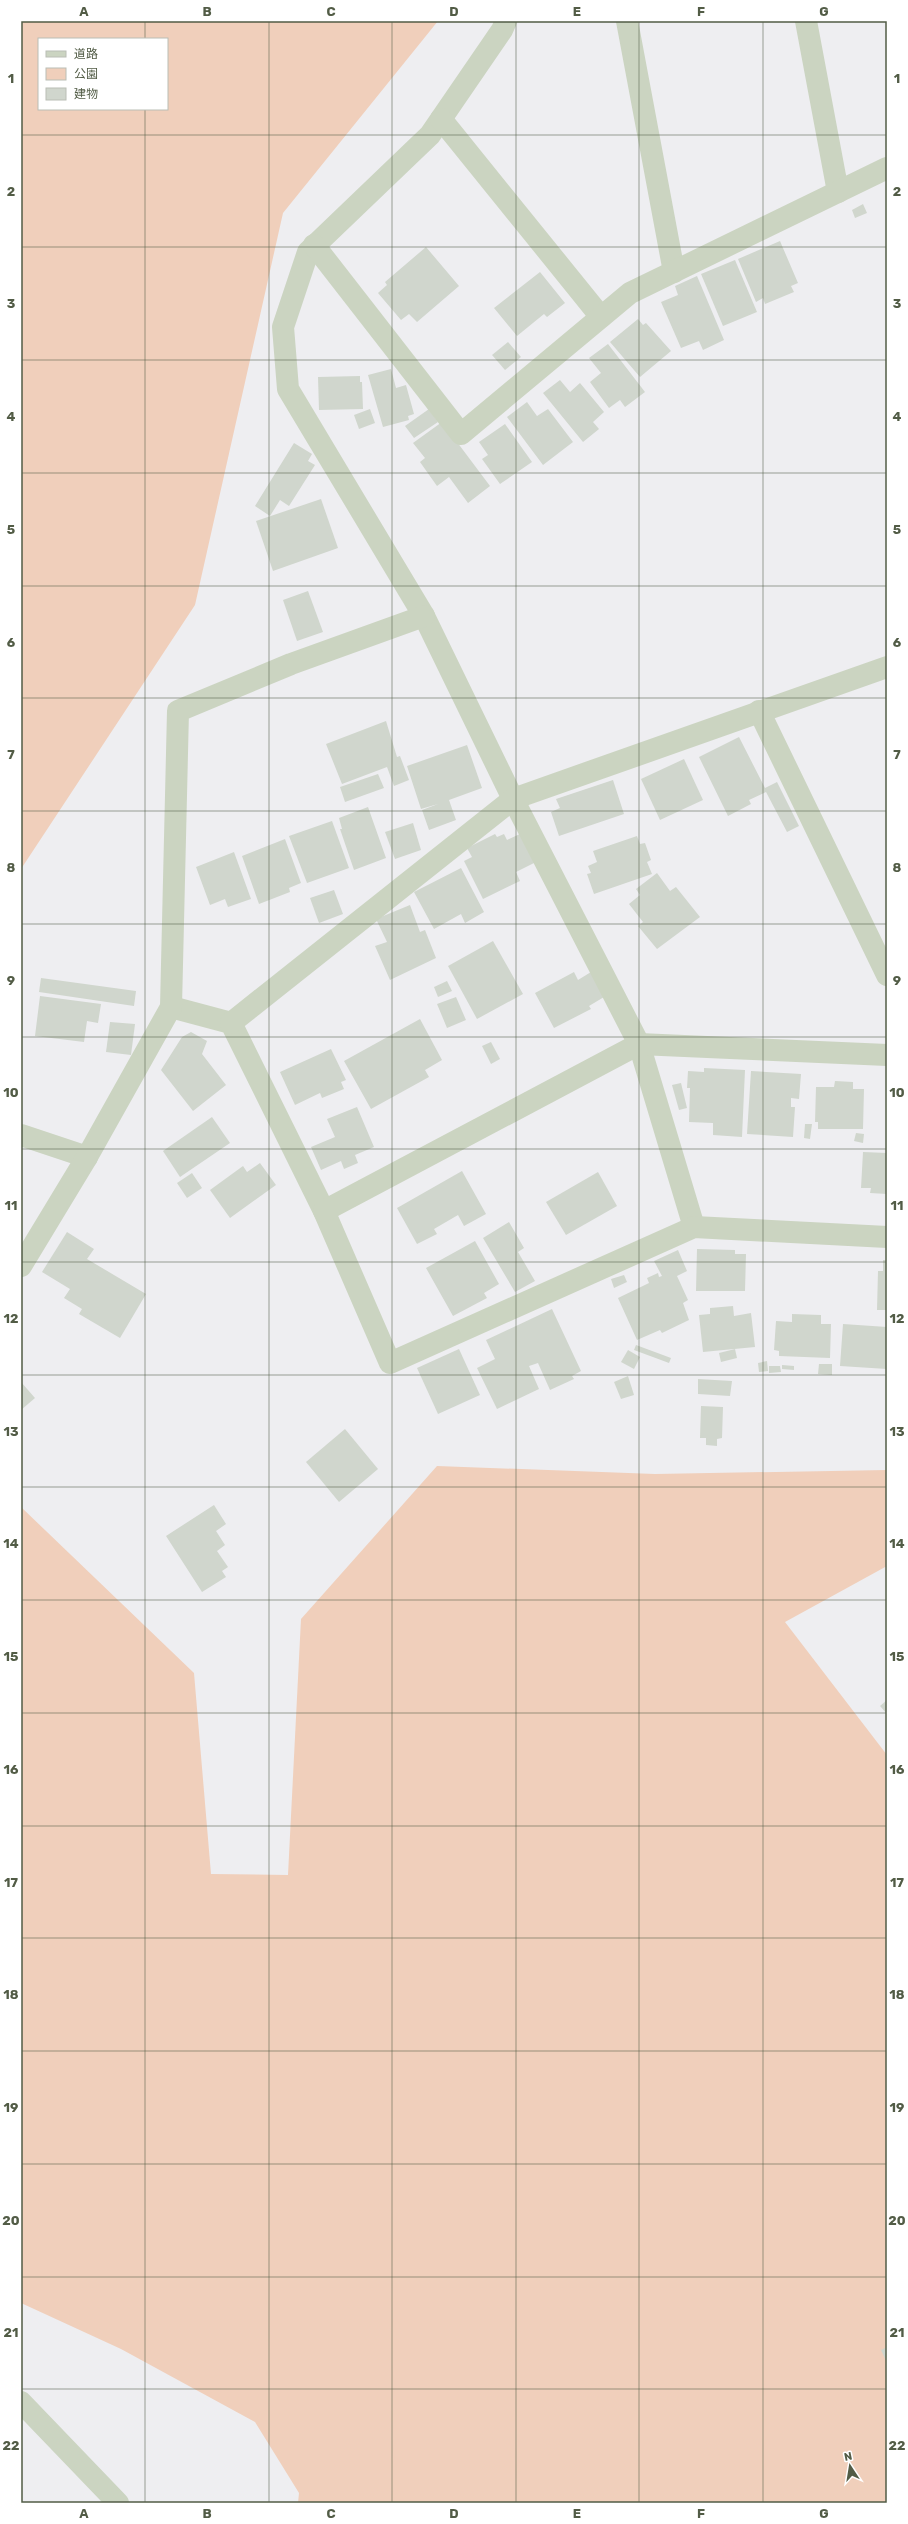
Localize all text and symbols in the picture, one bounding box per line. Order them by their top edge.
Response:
text: A [79,4,89,19]
text: B [202,4,212,19]
text: C [326,4,336,19]
text: D [449,4,459,19]
text: E [573,4,581,19]
text: F [697,4,705,19]
text: G [819,4,829,19]
legend [38,38,168,110]
text: 道路 [74,47,98,61]
text: 公園 [74,67,98,81]
text: 1 [8,71,14,86]
text: 1 [894,71,900,86]
text: 建物 [74,87,98,101]
text: 2 [7,184,15,199]
text: 2 [893,184,901,199]
text: 3 [7,296,16,311]
text: 3 [893,296,902,311]
text: 4 [7,409,16,424]
text: 4 [893,409,902,424]
text: 5 [7,522,15,537]
text: 5 [893,522,901,537]
text: 6 [7,635,16,650]
text: 6 [893,635,902,650]
text: 7 [7,747,15,762]
text: 7 [893,747,901,762]
text: 8 [7,860,16,875]
text: 8 [893,860,902,875]
text: 9 [7,973,15,988]
text: 9 [893,973,901,988]
text: 10 [3,1085,19,1100]
text: 10 [889,1085,905,1100]
text: 11 [5,1198,17,1213]
text: 11 [891,1198,903,1213]
text: 12 [4,1311,18,1326]
text: 12 [890,1311,904,1326]
text: 13 [3,1424,19,1439]
text: 13 [889,1424,905,1439]
text: 14 [3,1536,19,1551]
text: 14 [889,1536,905,1551]
text: 15 [4,1649,18,1664]
text: 15 [890,1649,904,1664]
text: 16 [4,1762,19,1777]
text: 16 [890,1762,905,1777]
text: 17 [4,1875,19,1890]
text: 17 [890,1875,905,1890]
text: 18 [3,1987,19,2002]
text: 18 [889,1987,905,2002]
text: 19 [4,2100,18,2115]
text: 19 [890,2100,904,2115]
text: 20 [2,2213,20,2228]
text: 20 [888,2213,906,2228]
text: 21 [4,2325,18,2340]
text: 21 [890,2325,904,2340]
text: 22 [3,2438,19,2453]
text: 22 [889,2438,905,2453]
north arrow [830,2446,870,2486]
text: N [843,2450,853,2464]
text: A [79,2506,89,2521]
text: B [202,2506,212,2521]
text: C [326,2506,336,2521]
text: D [449,2506,459,2521]
text: E [573,2506,581,2521]
text: F [697,2506,705,2521]
text: G [819,2506,829,2521]

